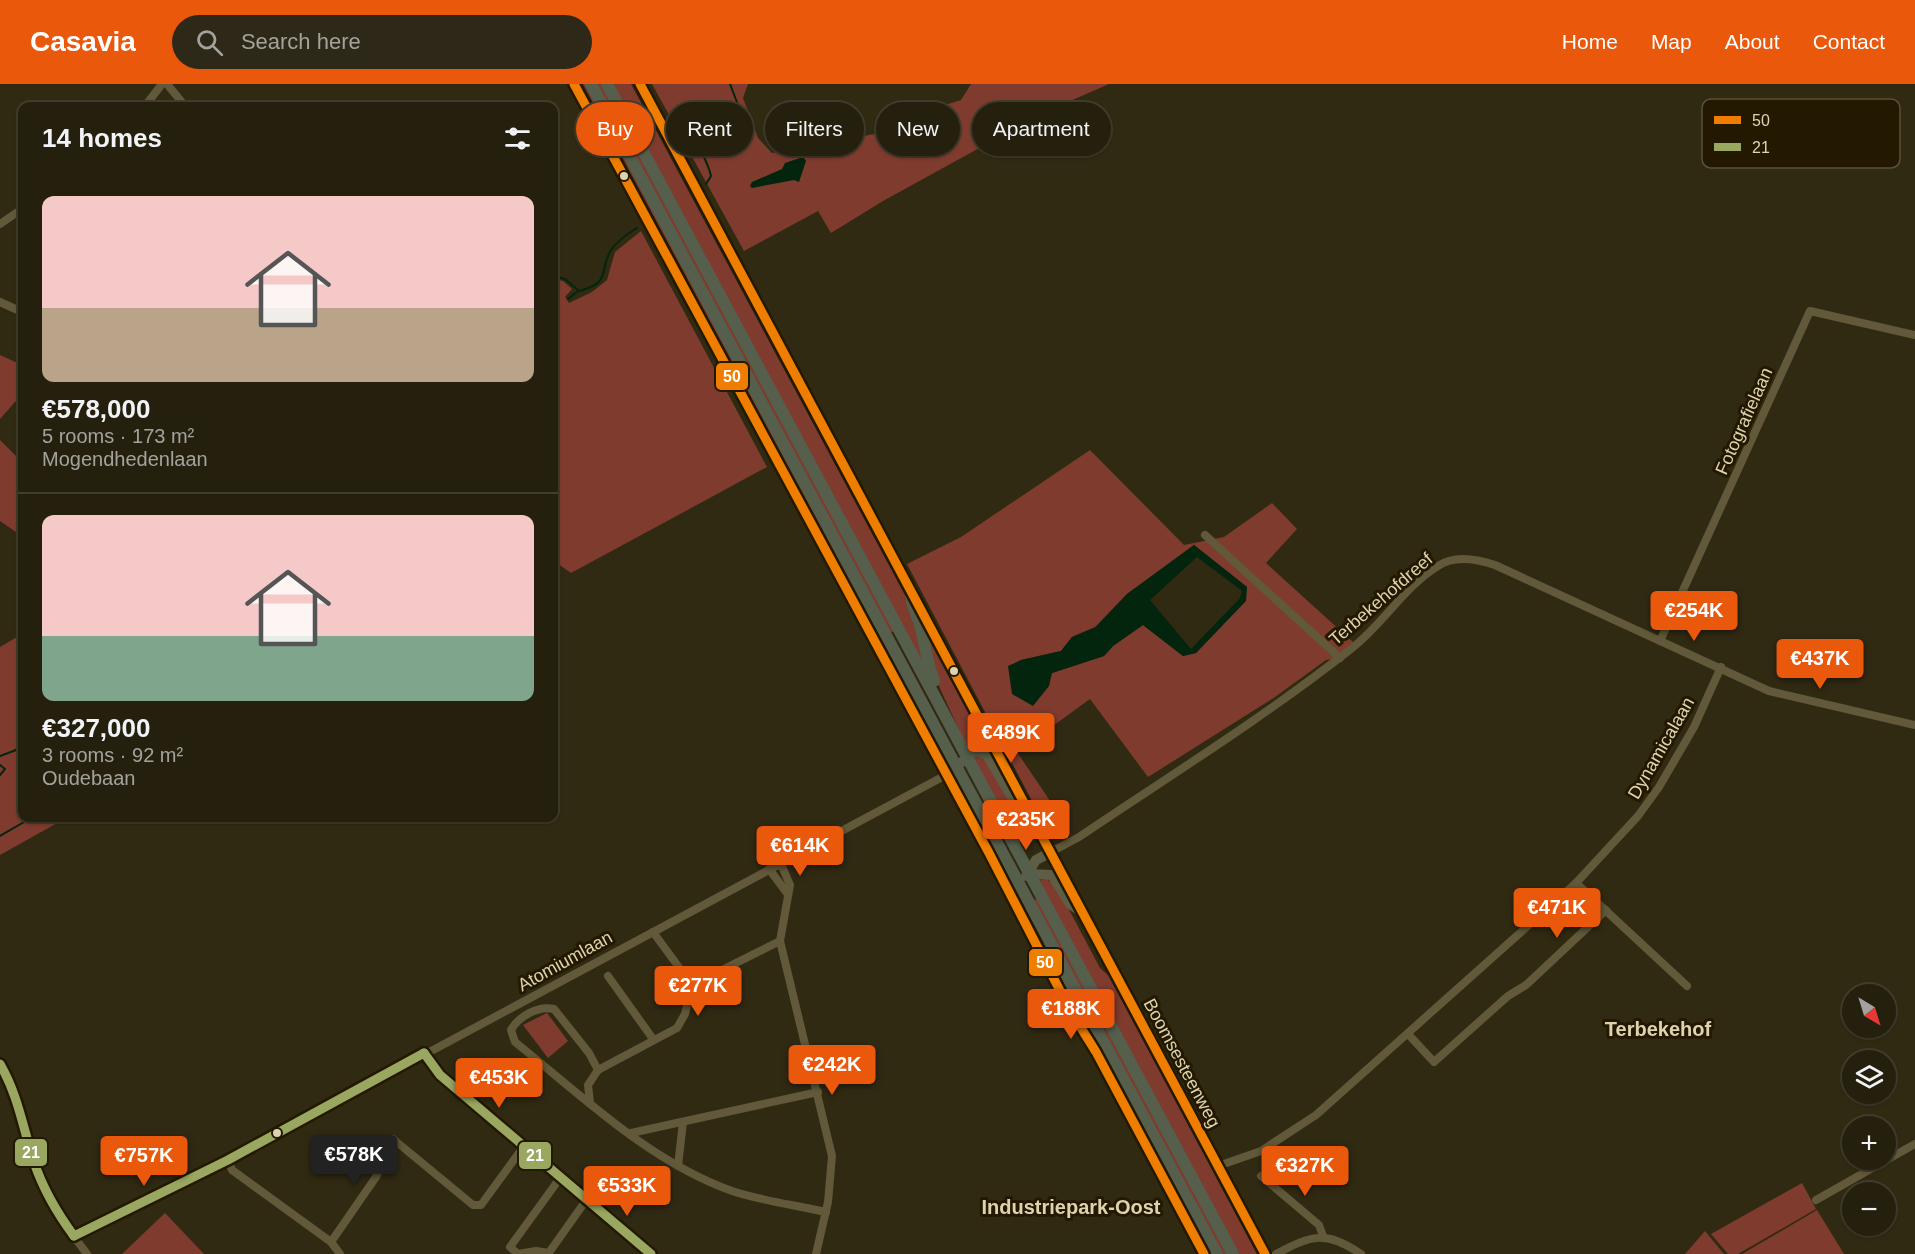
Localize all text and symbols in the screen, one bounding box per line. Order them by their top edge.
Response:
search box [172,15,592,69]
text: Casavia [30,26,136,57]
icon: search [193,26,226,59]
text: Search here [241,29,361,54]
text: Home [1562,30,1618,53]
text: Map [1651,30,1692,53]
text: About [1725,30,1780,53]
text: Contact [1813,30,1885,53]
legend [1702,99,1900,168]
chip: Buy [576,102,654,156]
chip: Rent [666,102,753,156]
chip: Filters [765,102,864,156]
chip: New [876,102,960,156]
chip: Apartment [972,102,1111,156]
text: 50 [1752,112,1770,129]
icon: filters [501,122,534,155]
text: 14 homes [42,123,162,153]
text: 21 [1752,139,1770,156]
unlabelled marker [618,170,630,182]
icon: home [234,235,342,343]
line badge: 50 [715,362,749,391]
street label: Fotografielaan [1711,364,1777,478]
text: 50 [723,368,741,385]
text: €578,000 [42,394,150,424]
text: 5 rooms · 173 m² [42,425,194,447]
text: Mogendhedenlaan [42,448,208,470]
street label: Terbekehofdreef [1325,548,1437,649]
icon: home [234,554,342,662]
pin: €254K [1652,591,1736,642]
text: €254K [1665,599,1723,621]
pin: €437K [1778,639,1862,690]
text: €437K [1791,647,1849,669]
unlabelled marker [948,665,960,677]
street label: Dynamicalaan [1624,694,1698,802]
text: €327,000 [42,713,150,743]
pin: €489K [969,713,1053,764]
text: €489K [982,721,1040,743]
text: 3 rooms · 92 m² [42,744,183,766]
text: Oudebaan [42,767,135,789]
pin: €235K [984,800,1068,851]
text: €235K [997,808,1055,830]
pin: €614K [758,826,842,877]
text: €614K [771,834,829,856]
pin: €471K [1515,888,1599,939]
text: €471K [1528,896,1586,918]
street label: Atomiumlaan [514,927,616,995]
line badge: 50 [1028,948,1063,977]
text: 50 [1036,954,1054,971]
pin: €277K [656,966,740,1017]
text: €277K [669,974,727,996]
north arrow [1842,984,1896,1038]
map controls [1842,984,1896,1236]
pin: €188K [1029,989,1113,1040]
street label: Boomsesteenweg [1140,995,1224,1131]
text: €188K [1042,997,1100,1019]
district label: Terbekehof [1605,1018,1711,1040]
pin: €242K [790,1045,874,1096]
button: layers [1842,1050,1896,1104]
text: €242K [803,1053,861,1075]
pin: €453K [457,1058,541,1109]
text: €453K [470,1066,528,1088]
button: + [1842,1116,1896,1170]
unlabelled marker [271,1127,283,1139]
pin: €578K [312,1135,396,1186]
pin: €757K [102,1136,186,1187]
line badge: 21 [14,1138,48,1167]
line badge: 21 [518,1141,552,1170]
text: €578K [325,1143,383,1165]
text: 21 [22,1144,40,1161]
text: €757K [115,1144,173,1166]
pin: €327K [1263,1146,1347,1197]
text: 21 [526,1147,544,1164]
text: €327K [1276,1154,1334,1176]
pin: €533K [585,1166,669,1217]
text: €533K [598,1174,656,1196]
button: − [1842,1182,1896,1236]
district label: Industriepark-Oost [982,1196,1161,1218]

